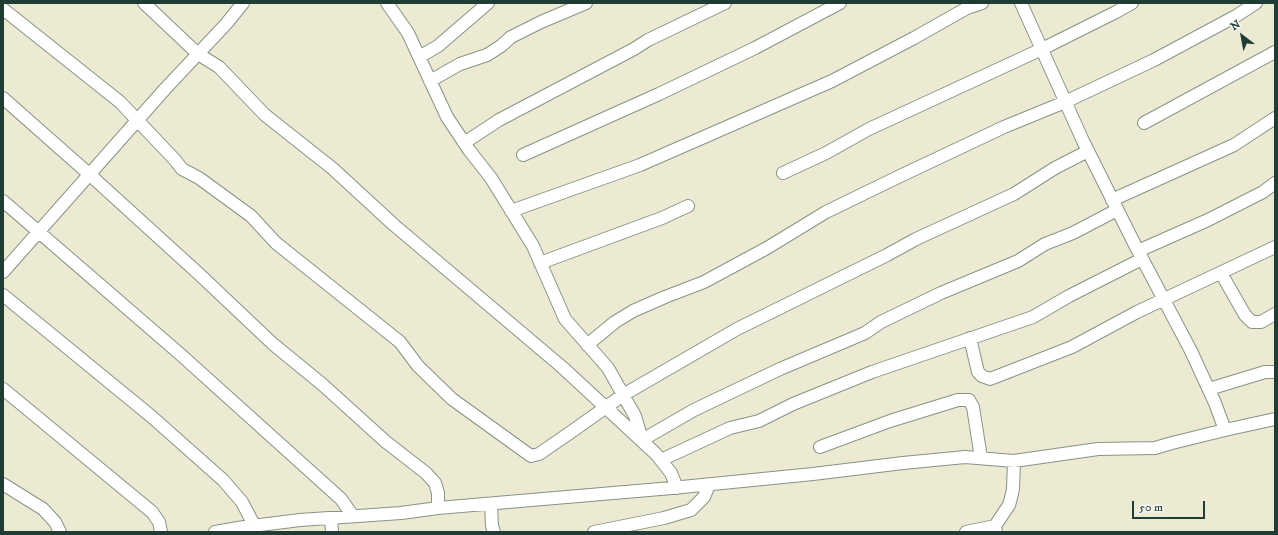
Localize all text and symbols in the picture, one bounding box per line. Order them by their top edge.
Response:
north arrow [1222,16,1262,56]
text: N [1228,17,1243,34]
scale bar [1134,493,1207,519]
text: 50 m [1139,500,1163,515]

